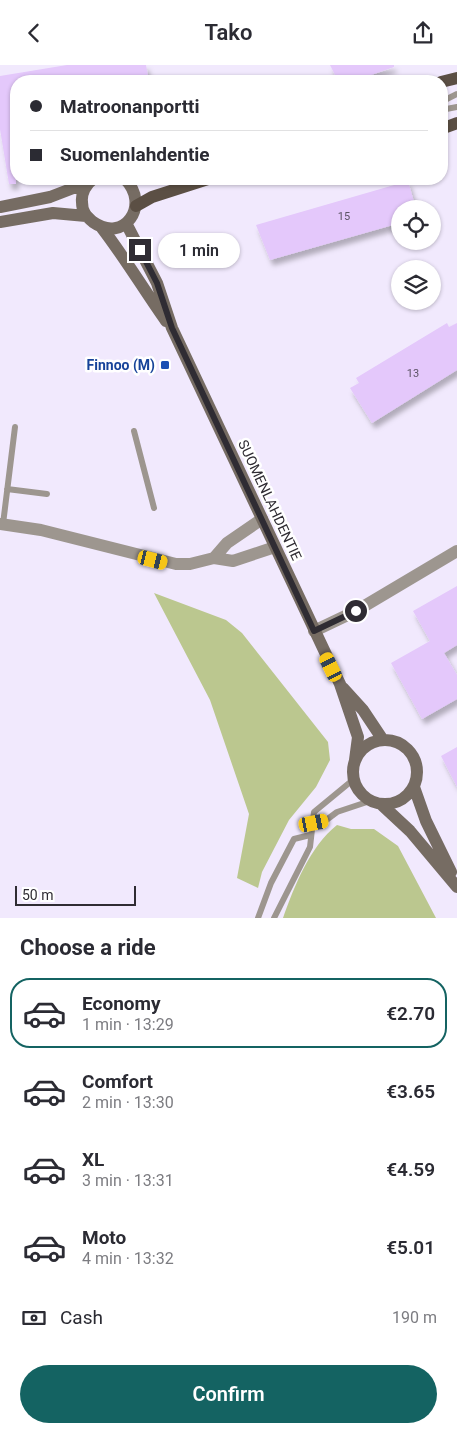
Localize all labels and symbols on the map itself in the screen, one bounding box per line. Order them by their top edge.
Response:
house number: 15 [338,210,350,223]
callout: 1 min [158,233,240,267]
route end [129,239,151,261]
place label: Finnoo (M) [87,357,155,374]
marker: Finnoo (M) [159,359,171,371]
house number: 13 [407,367,419,380]
street label: SUOMENLAHDENTIE [235,437,305,563]
car [136,549,169,571]
route start [345,600,367,622]
car [317,650,344,684]
car [297,813,330,833]
scale bar [15,883,136,906]

